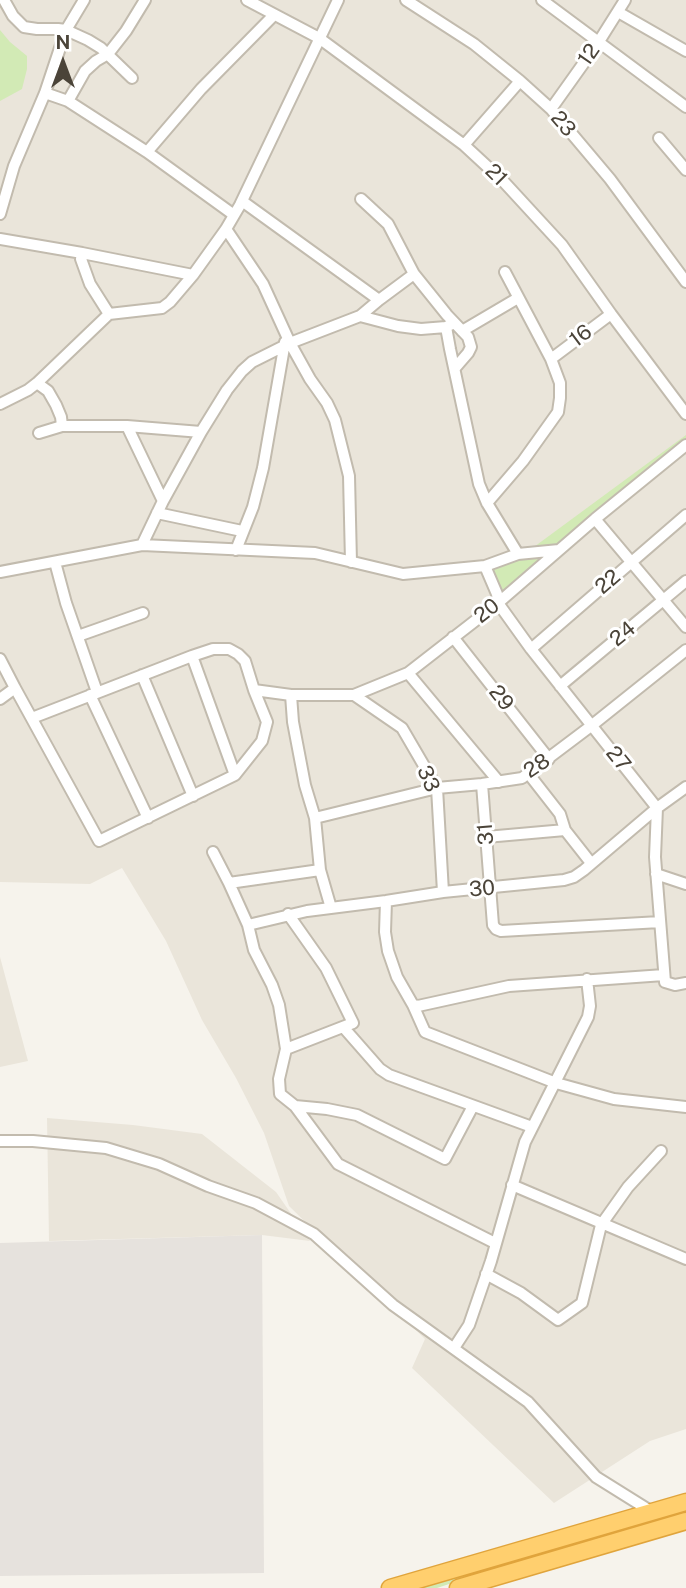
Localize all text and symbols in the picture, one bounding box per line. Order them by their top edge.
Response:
north arrow [28,28,98,98]
text: N [56,31,70,53]
street label: 12 [573,39,605,71]
street label: 23 [545,106,581,142]
street label: 21 [480,159,512,191]
street label: 16 [565,319,597,353]
street label: 22 [590,564,626,600]
street label: 20 [469,593,505,629]
street label: 24 [605,616,641,652]
street label: 29 [483,680,519,716]
street label: 27 [600,741,636,777]
street label: 28 [519,748,555,784]
street label: 33 [411,762,445,796]
street label: 31 [473,822,499,846]
street label: 30 [468,875,496,903]

